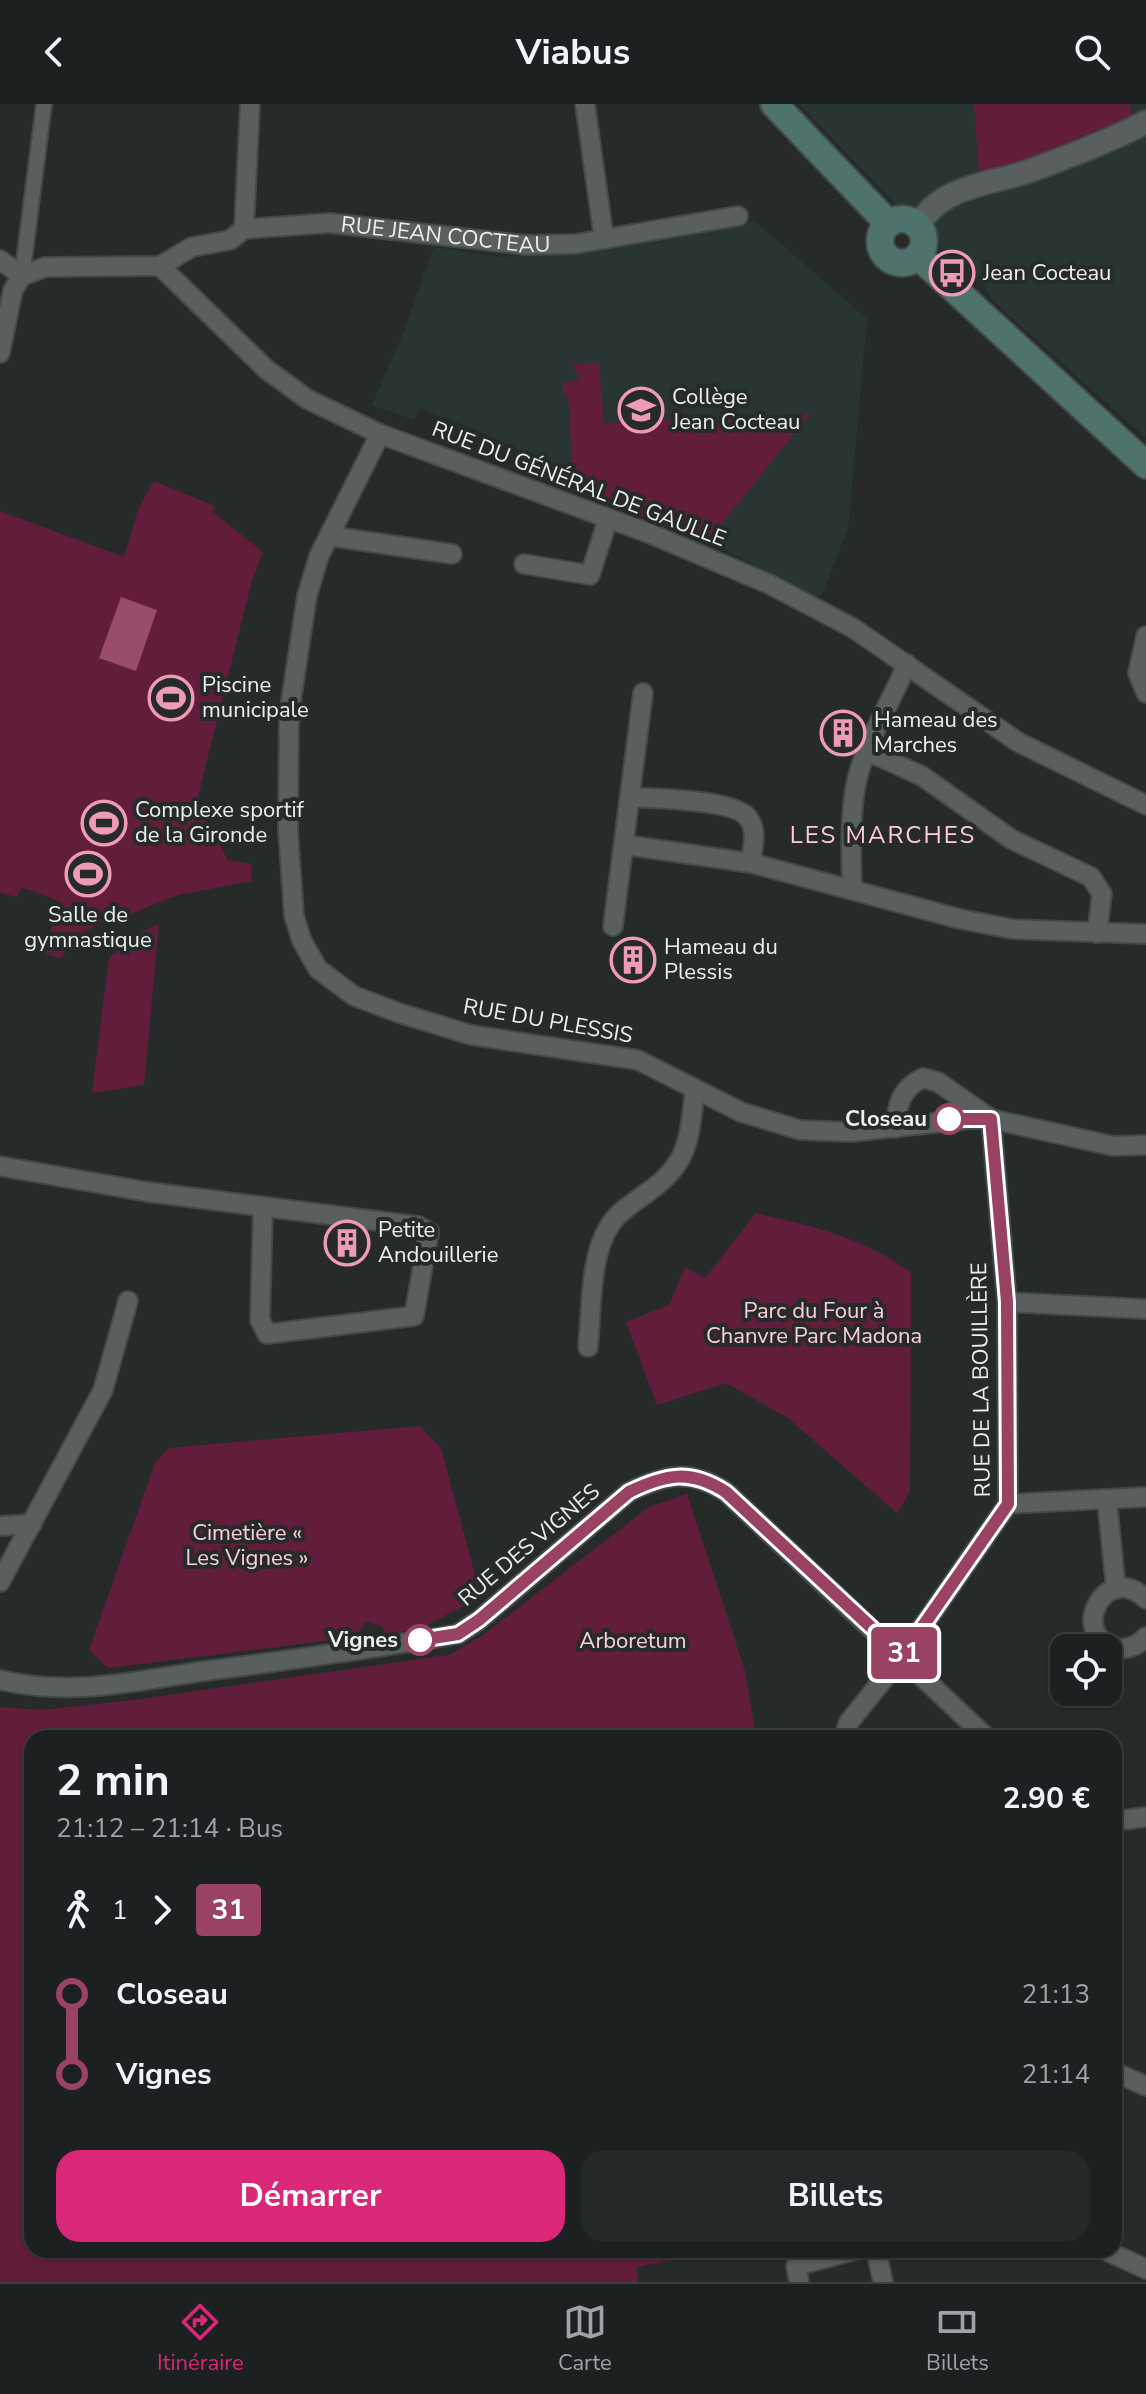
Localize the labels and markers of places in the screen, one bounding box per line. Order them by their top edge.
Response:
bus stop icon: Jean Cocteau [928,249,976,297]
place label: Jean Cocteau [982,258,1111,288]
place label: Collège Jean Cocteau [671,382,800,437]
school or university icon: Collège Jean Cocteau [617,386,665,434]
place label: Piscine municipale [202,670,309,725]
sports icon: Piscine municipale [147,674,195,722]
place label: Hameau des Marches [874,705,998,760]
building icon: Hameau des Marches [819,709,867,757]
place label: Complexe sportif de la Gironde [135,795,305,850]
sports icon: Complexe sportif de la Gironde [80,799,128,847]
sports icon: Salle de gymnastique [64,850,112,898]
place label: Salle de gymnastique [24,900,152,955]
place label: Hameau du Plessis [664,932,778,987]
building icon: Hameau du Plessis [609,936,657,984]
place label: Closeau [845,1104,927,1134]
marker: Closeau [934,1104,964,1134]
place label: Petite Andouillerie [378,1215,498,1270]
building icon: Petite Andouillerie [323,1219,371,1267]
place label: Vignes [327,1625,398,1655]
marker: Vignes [405,1625,435,1655]

